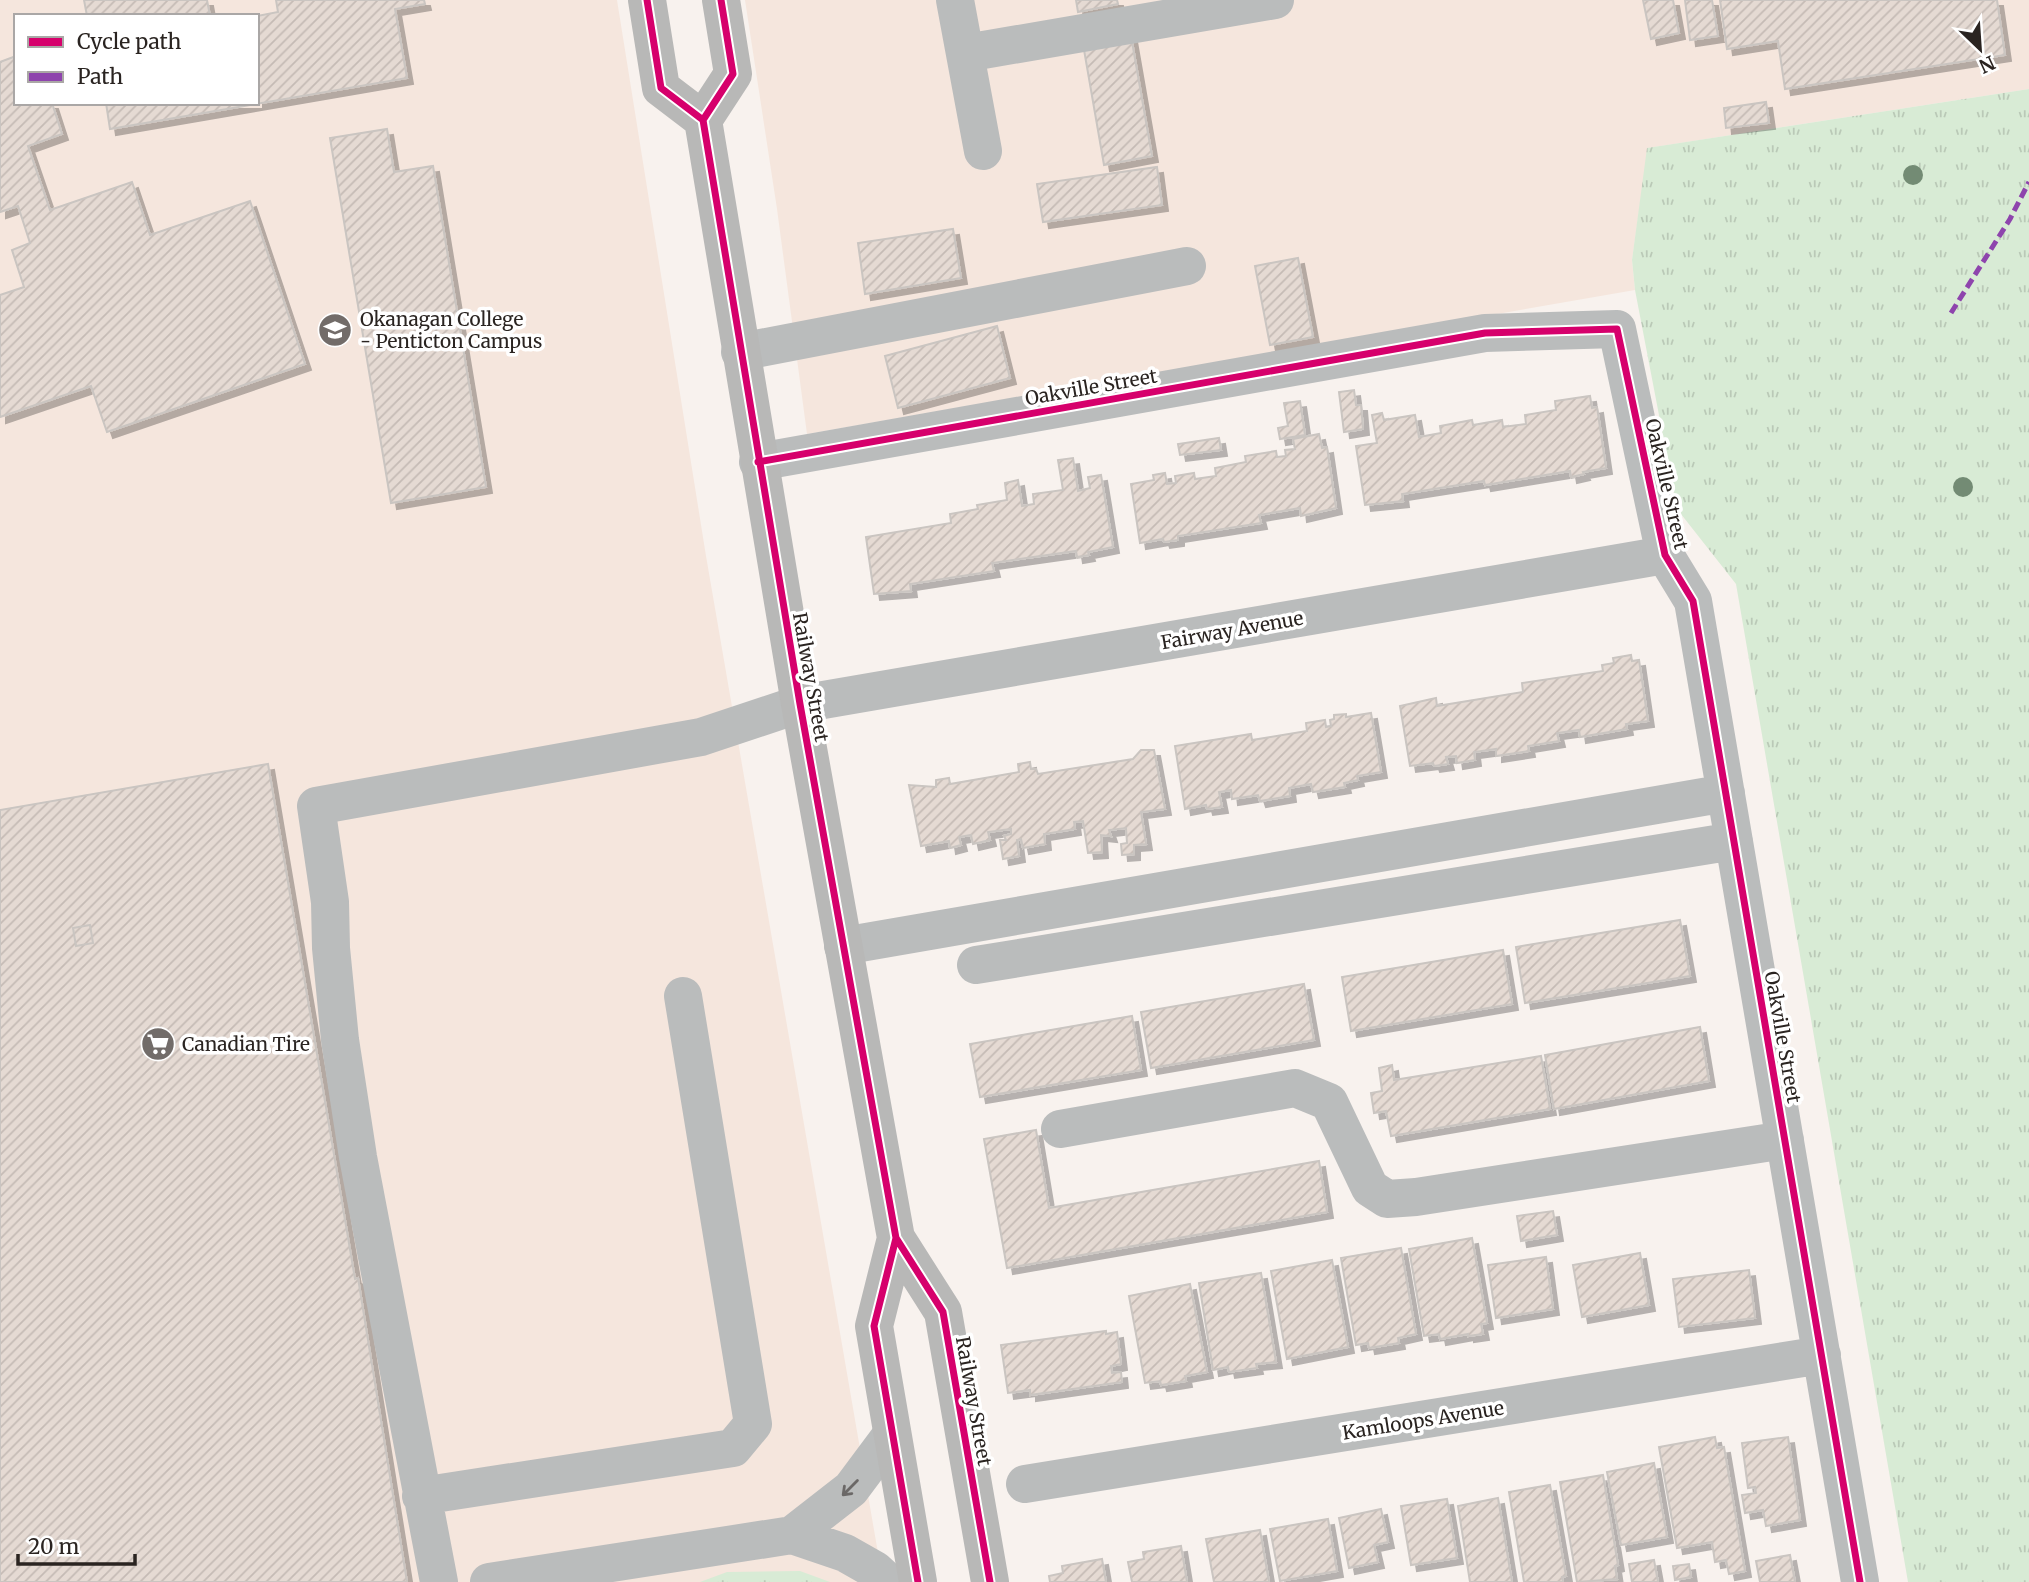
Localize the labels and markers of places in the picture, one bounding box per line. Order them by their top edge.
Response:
place label: Okanagan College - Penticton Campus [360,307,542,353]
school or university icon: Okanagan College - Penticton Campus [316,311,354,349]
supermarket icon: Canadian Tire [139,1025,177,1063]
place label: Canadian Tire [182,1032,310,1056]

